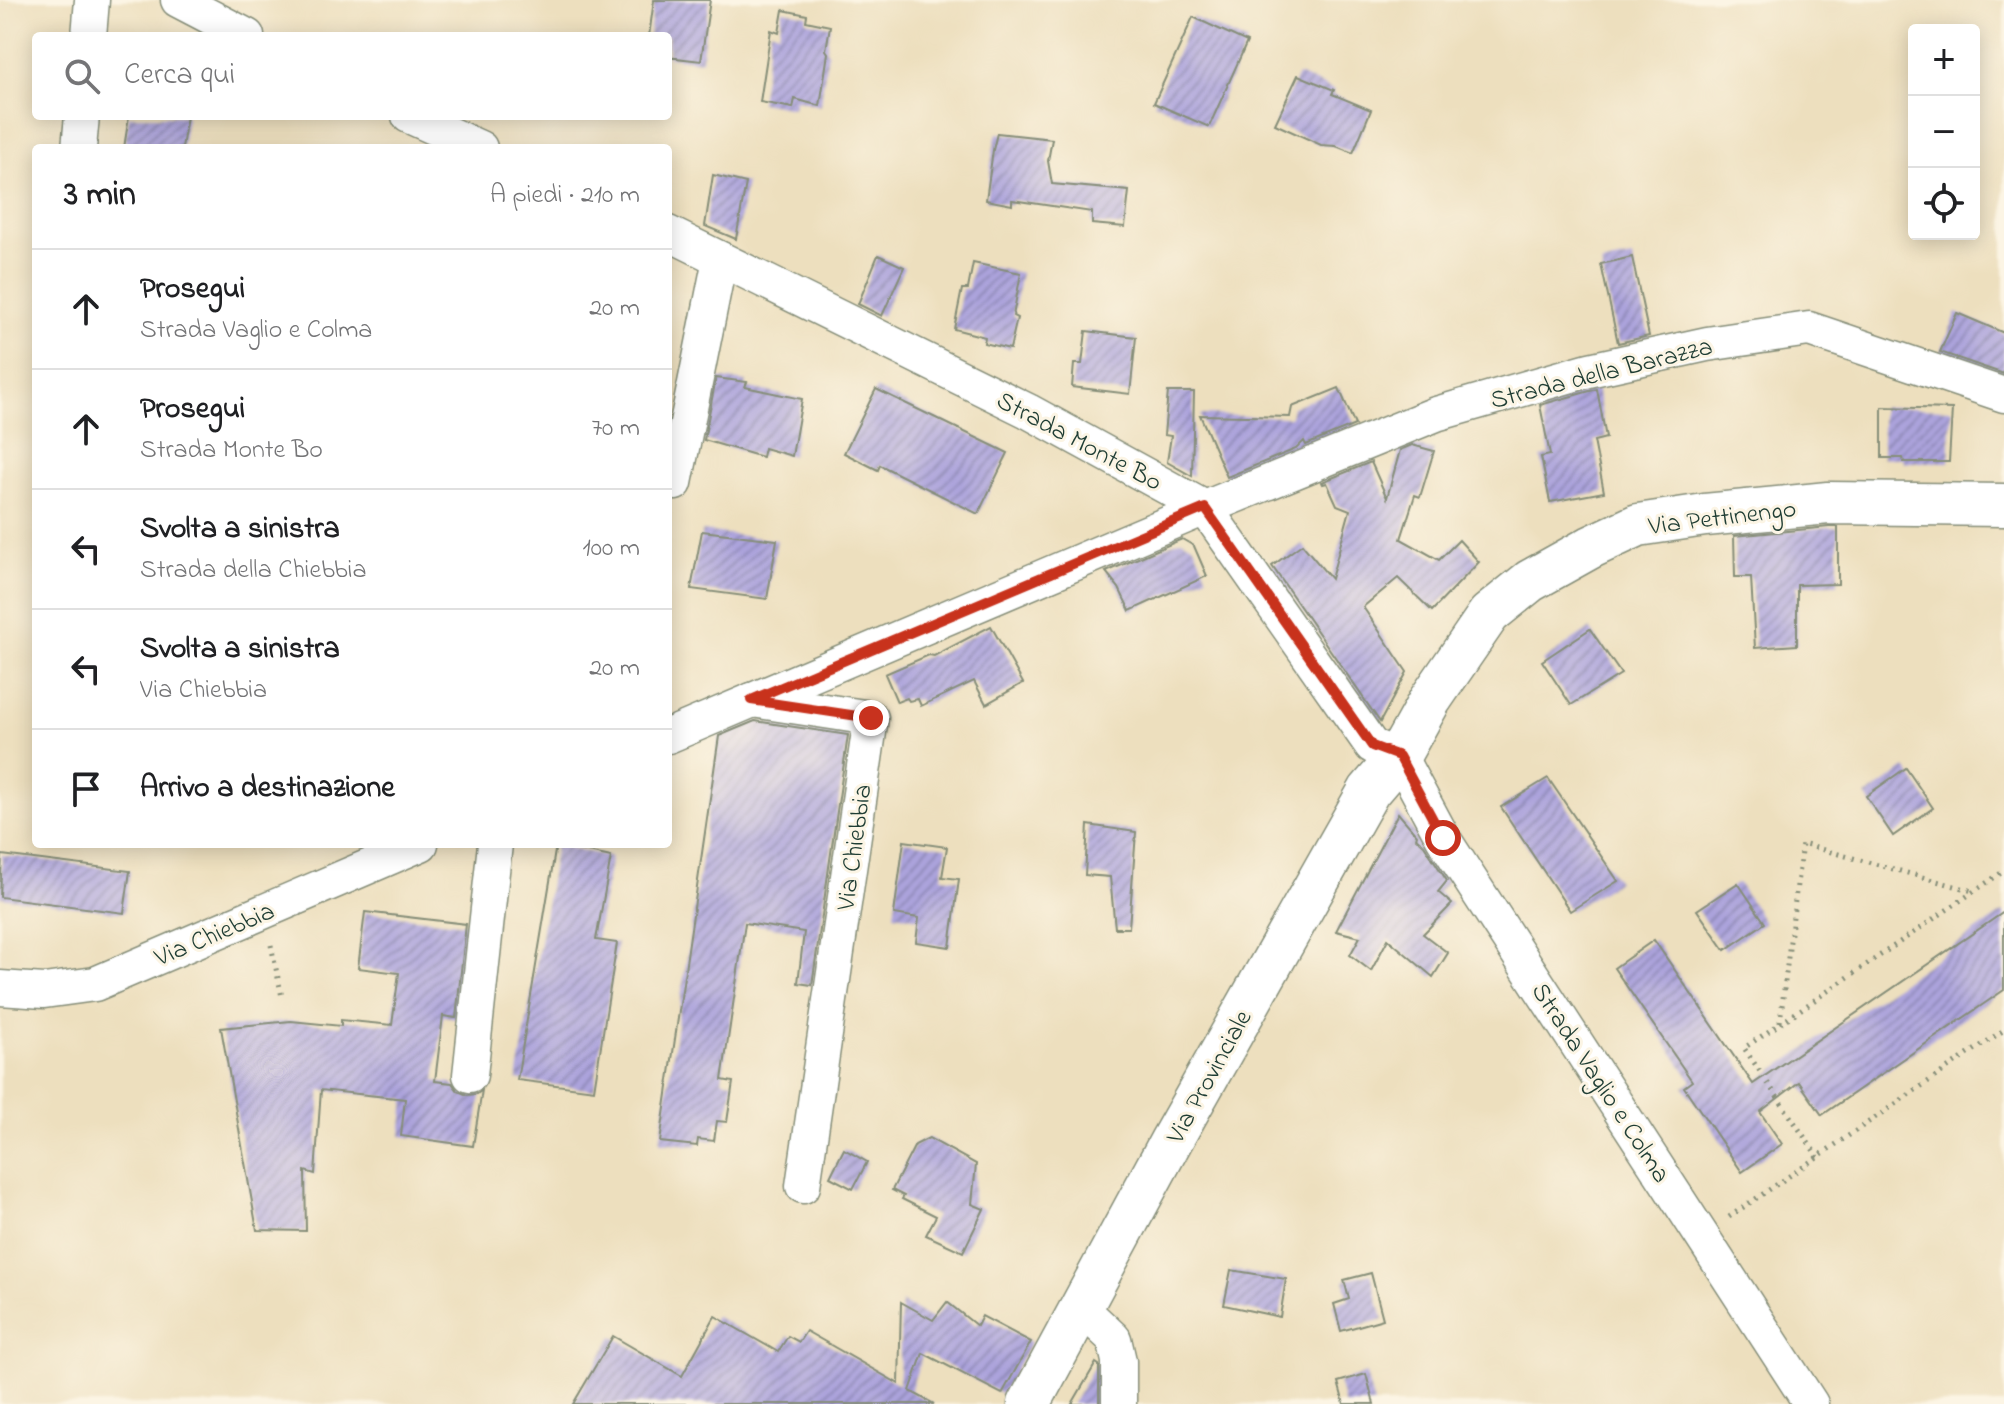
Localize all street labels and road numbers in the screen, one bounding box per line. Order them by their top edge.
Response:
street label: Strada della Barazza [1487,329,1717,421]
street label: Strada Monte Bo [989,383,1168,502]
street label: Via Pettinengo [1645,491,1798,547]
street label: Via Chiebbia [828,782,884,914]
street label: Via Chiebbia [148,893,281,978]
street label: Strada Vaglio e Colma [1520,976,1679,1191]
street label: Via Provinciale [1158,1003,1263,1152]

